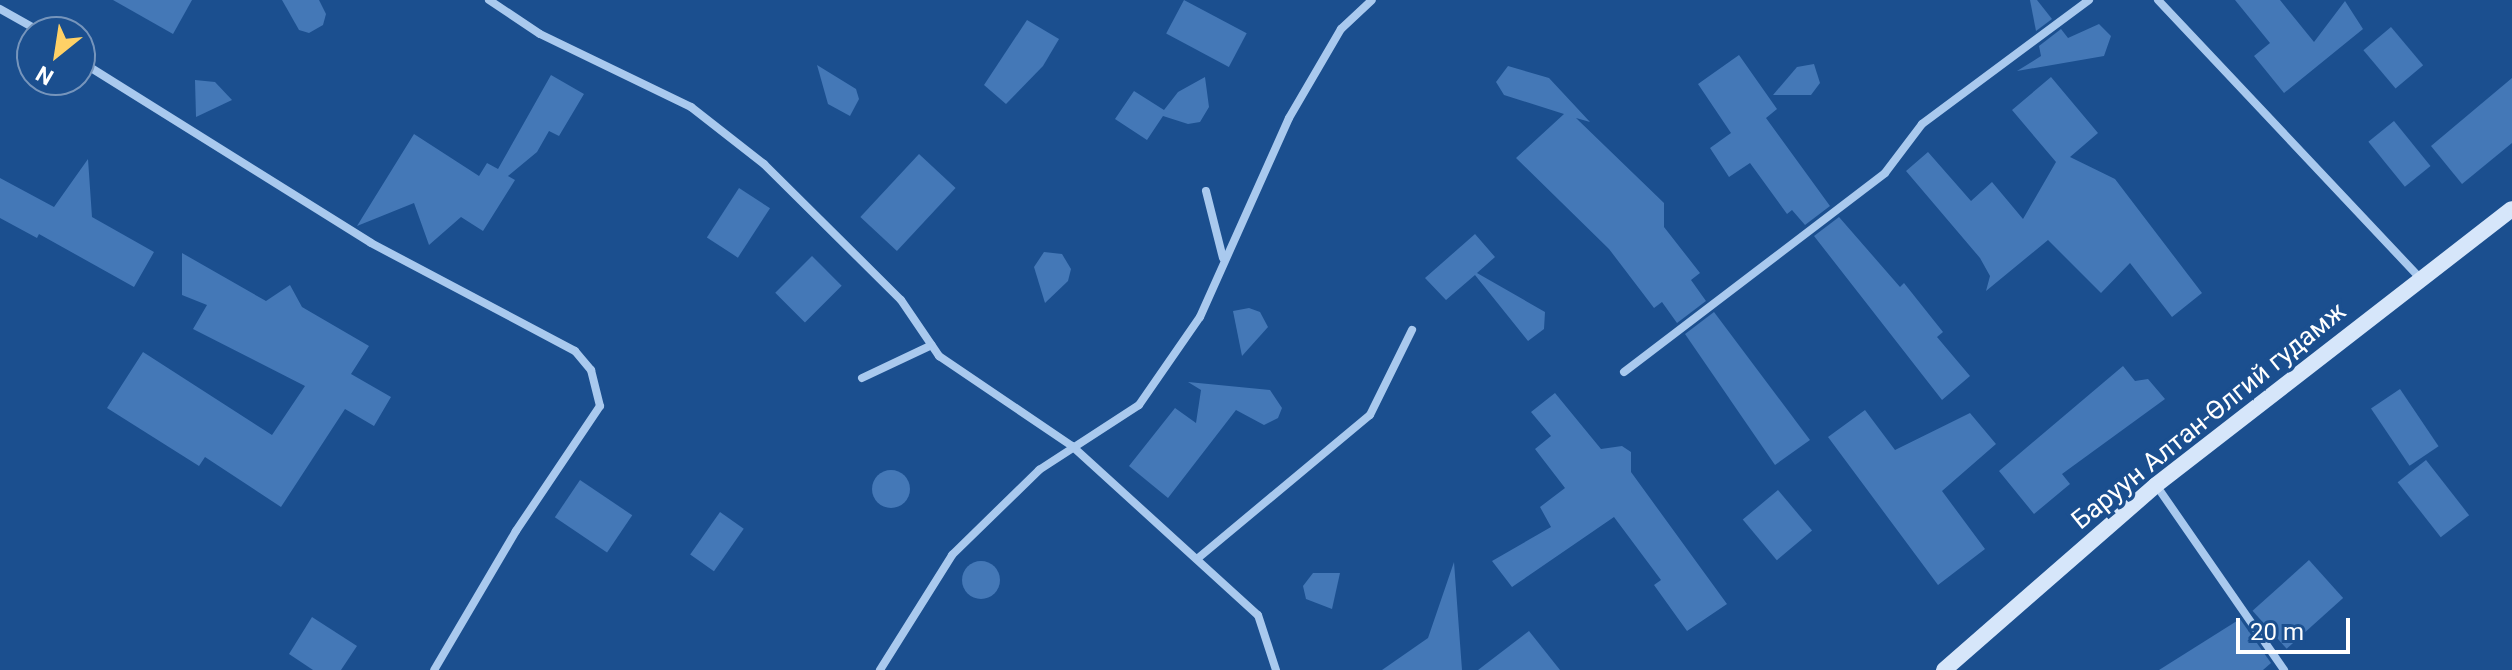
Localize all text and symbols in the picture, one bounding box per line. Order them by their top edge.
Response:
north arrow [16,16,96,96]
text: N [32,61,58,90]
street label: Баруун Алтан-Өлгий гудамж [2066,296,2352,536]
scale bar [2240,602,2354,652]
text: 20 m [2250,618,2304,646]

